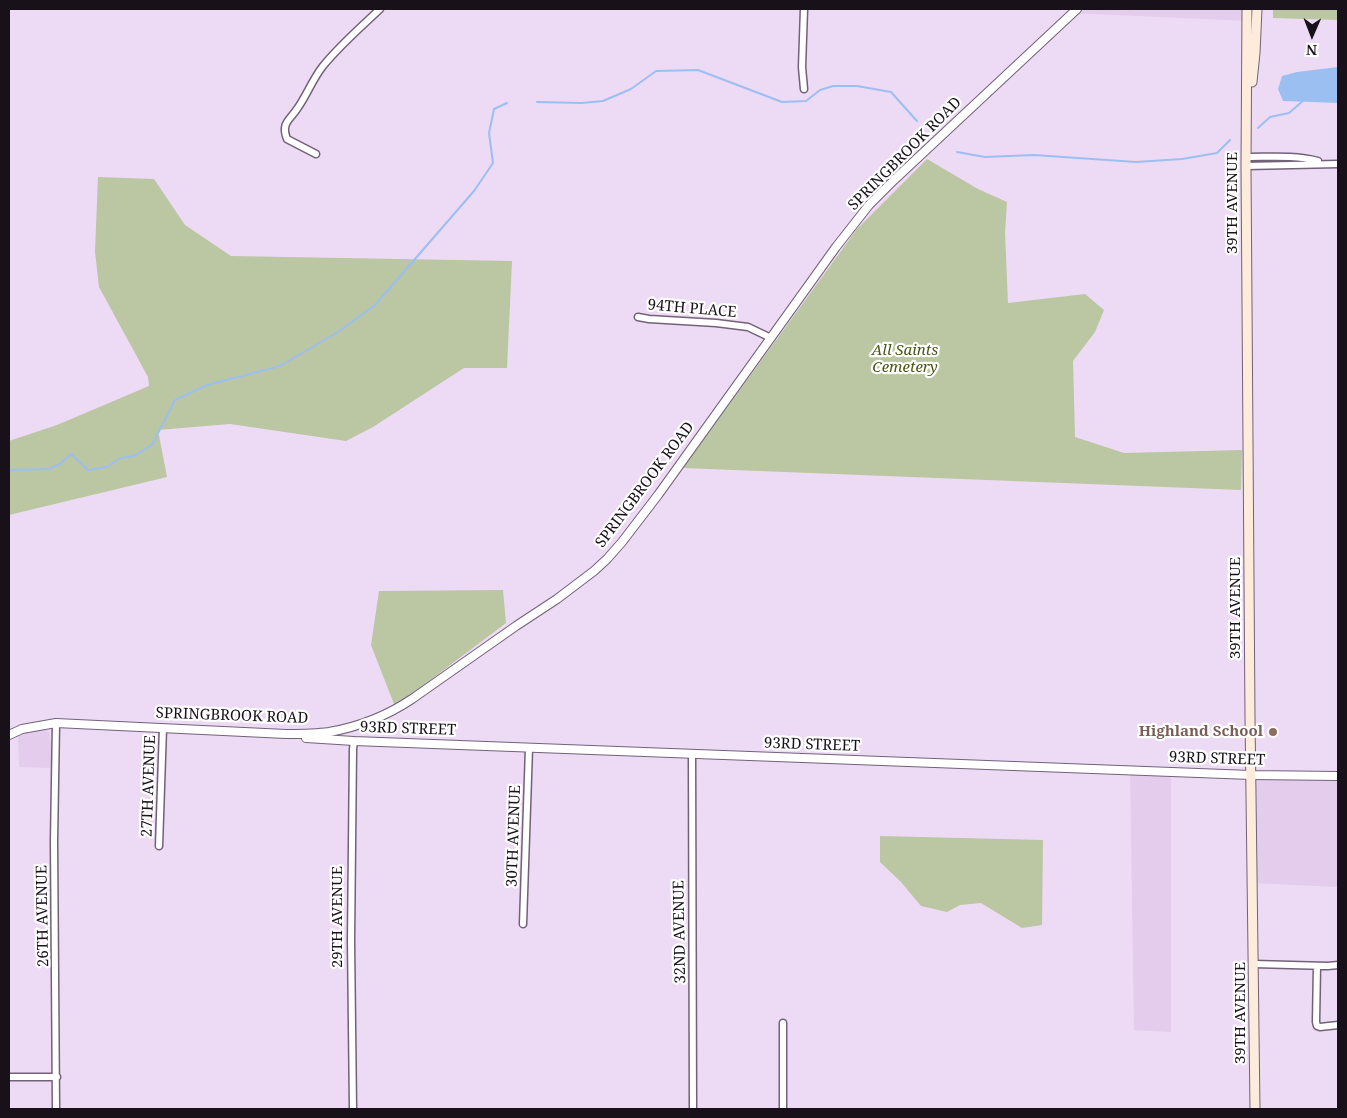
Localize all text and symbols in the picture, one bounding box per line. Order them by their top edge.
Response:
north arrow [1287,10,1337,60]
text: N [1306,41,1317,60]
street label: SPRINGBROOK ROAD [845,94,965,214]
street label: 39TH AVENUE [1224,152,1242,254]
street label: 94TH PLACE [647,296,737,322]
park label: All Saints Cemetery [872,342,938,377]
street label: SPRINGBROOK ROAD [592,419,698,551]
street label: 39TH AVENUE [1227,557,1245,659]
street label: SPRINGBROOK ROAD [155,704,309,728]
street label: 93RD STREET [360,718,456,740]
place label: Highland School [1139,723,1263,741]
marker: Highland School [1267,726,1279,738]
street label: 93RD STREET [764,734,860,756]
street label: 27TH AVENUE [138,735,160,837]
street label: 93RD STREET [1169,748,1265,770]
street label: 30TH AVENUE [503,785,525,887]
street label: 26TH AVENUE [33,865,53,967]
street label: 29TH AVENUE [329,866,347,968]
street label: 32ND AVENUE [670,880,690,984]
street label: 39TH AVENUE [1232,962,1250,1064]

